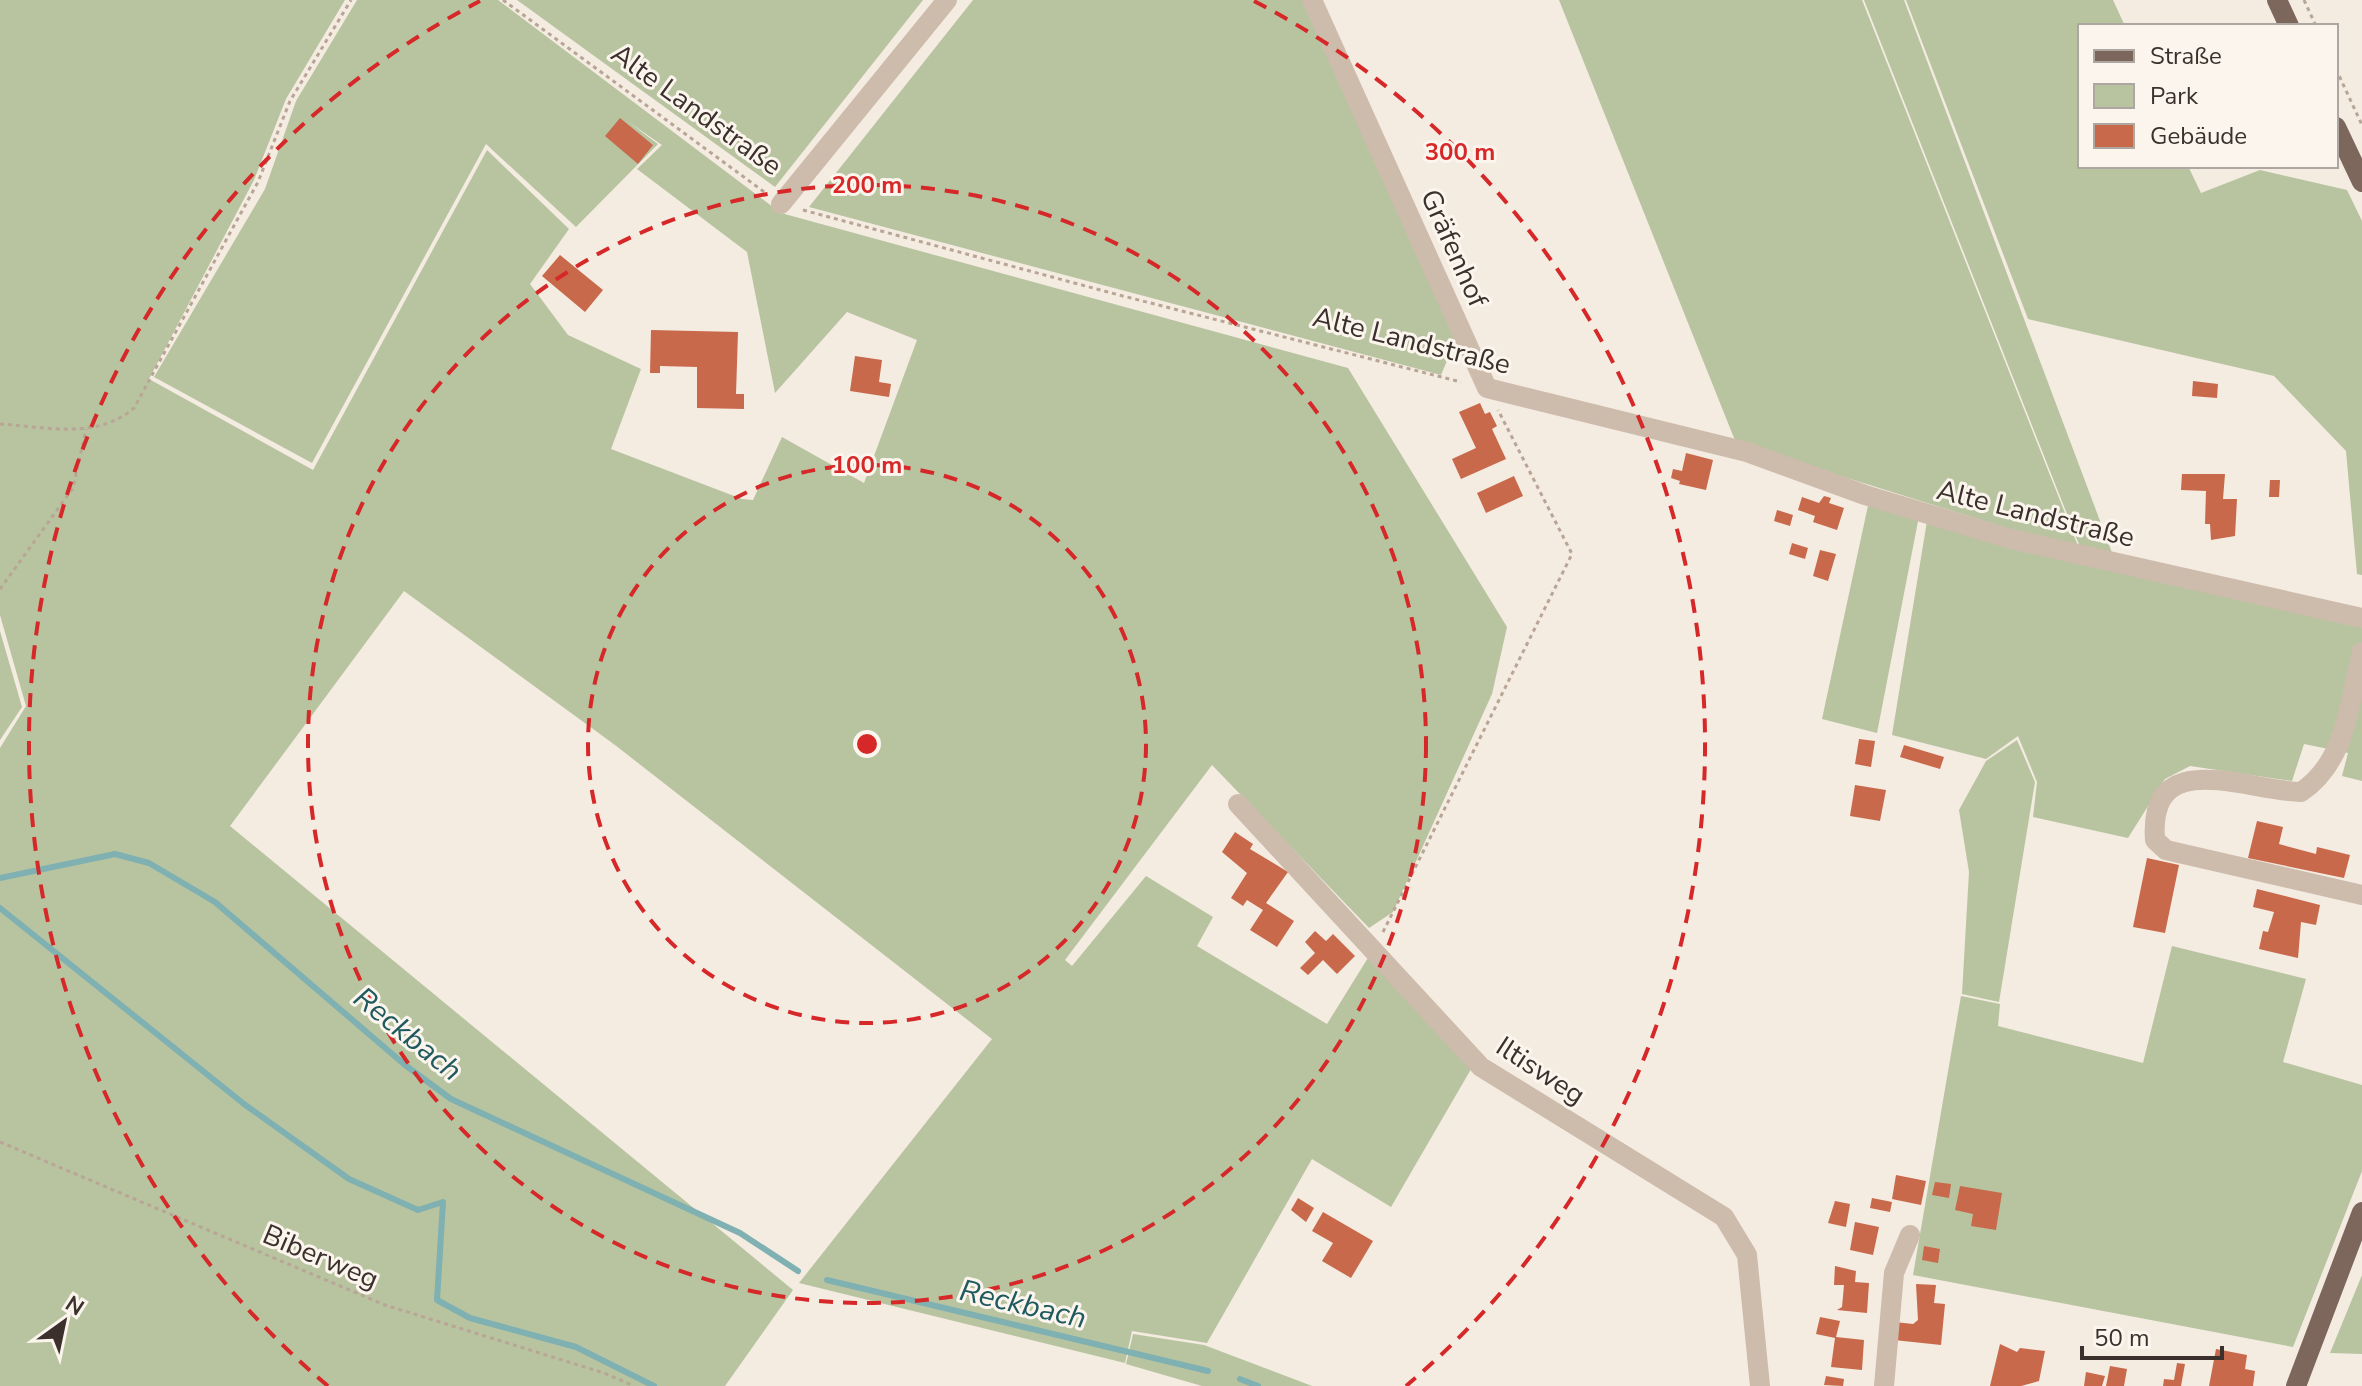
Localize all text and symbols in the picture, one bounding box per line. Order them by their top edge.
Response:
legend [2078,24,2338,168]
street label: Alte Landstraße [603,35,789,185]
text: Straße [2150,40,2222,72]
text: Park [2150,80,2199,112]
text: Gebäude [2150,120,2247,152]
text: 300 m [1425,136,1495,168]
text: 200 m [832,169,902,201]
street label: Gräfenhof [1411,183,1497,314]
street label: Alte Landstraße [1309,298,1515,384]
text: 100 m [832,449,902,481]
street label: Alte Landstraße [1933,471,2139,557]
centre of rings [853,730,881,758]
water label: Reckbach [345,978,471,1091]
street label: Iltisweg [1488,1028,1592,1114]
street label: Biberweg [257,1216,384,1298]
water label: Reckbach [955,1270,1090,1339]
north arrow [24,1282,104,1362]
text: N [59,1289,89,1323]
scale bar [2082,1310,2222,1360]
text: 50 m [2094,1322,2150,1354]

